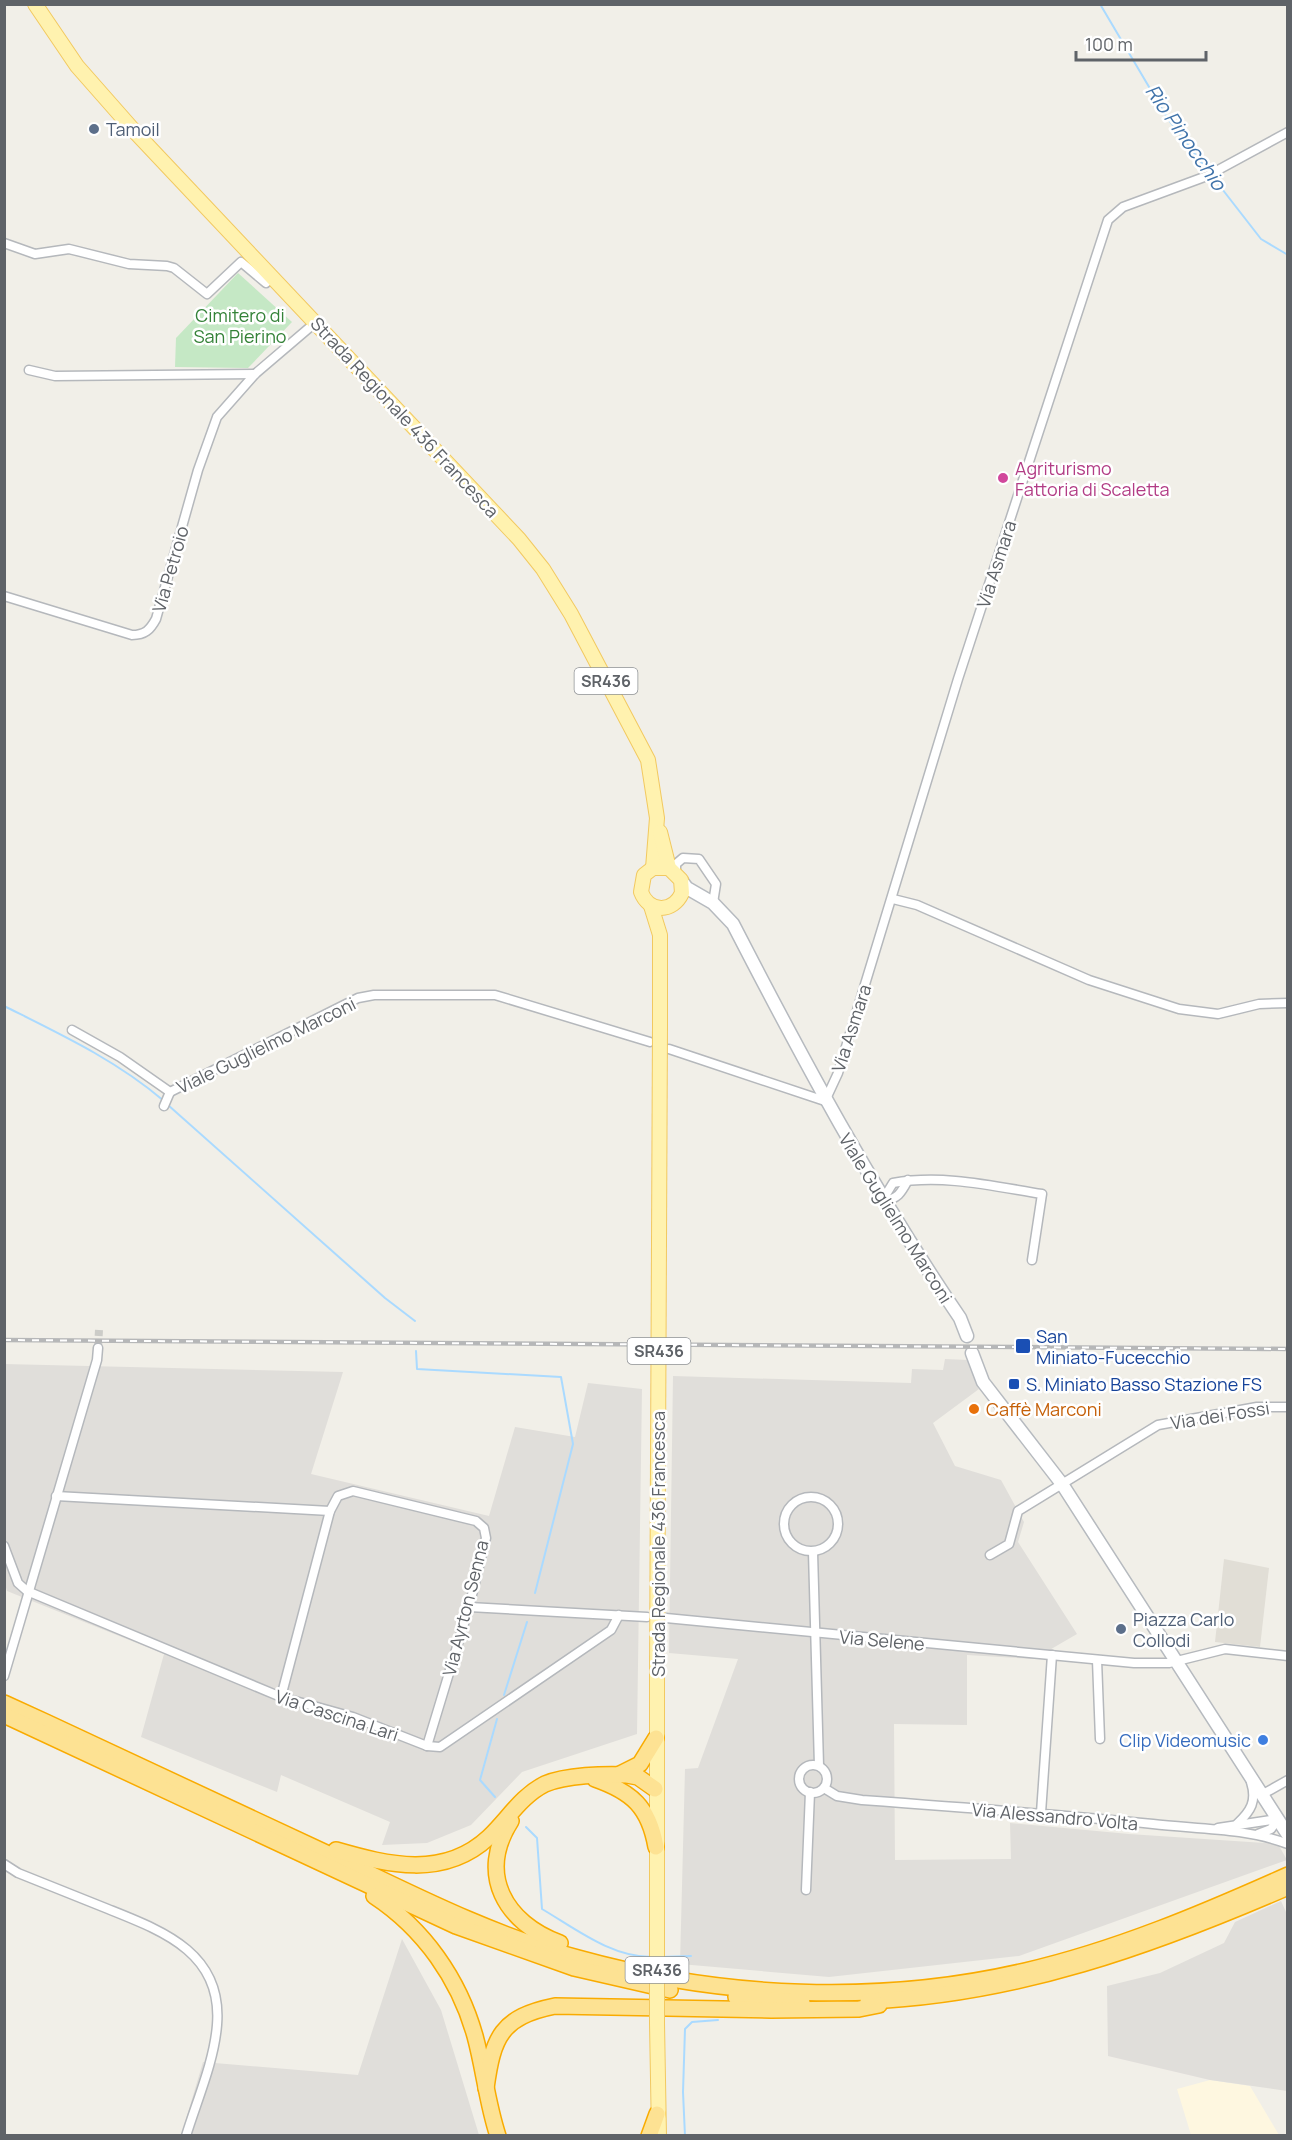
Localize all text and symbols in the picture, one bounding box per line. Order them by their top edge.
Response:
scale bar [1076,24,1206,62]
text: 100 m [1085,32,1133,56]
water label: Rio Pinocchio [1139,79,1233,196]
place label: Tamoil [106,117,160,141]
marker: Tamoil [87,122,101,136]
park label: Cimitero di San Pierino [194,303,286,348]
street label: Strada Regionale 436 Francesca [306,312,504,522]
place label: Agriturismo Fattoria di Scaletta [1015,456,1170,501]
marker: Agriturismo Fattoria di Scaletta [996,471,1010,485]
street label: Via Asmara [971,517,1021,611]
street label: Via Petroio [146,523,194,615]
road number: SR436 [574,668,638,694]
street label: Via Asmara [826,981,876,1075]
street label: Viale Guglielmo Marconi [173,991,359,1099]
street label: Viale Guglielmo Marconi [834,1128,958,1308]
place label: San Miniato-Fucecchio [1036,1324,1190,1369]
marker: San Miniato-Fucecchio [1014,1337,1032,1355]
road number: SR436 [628,1338,690,1364]
place label: S. Miniato Basso Stazione FS [1026,1372,1262,1396]
marker: S. Miniato Basso Stazione FS [1007,1377,1021,1391]
street label: Via dei Fossi [1169,1395,1271,1435]
place label: Caffè Marconi [986,1397,1102,1421]
marker: Caffè Marconi [967,1402,981,1416]
street label: Strada Regionale 436 Francesca [646,1411,670,1677]
street label: Via Ayrton Senna [437,1538,493,1678]
place label: Piazza Carlo Collodi [1133,1607,1234,1652]
marker: Piazza Carlo Collodi [1114,1622,1128,1636]
street label: Via Selene [838,1624,926,1656]
street label: Via Cascina Lari [272,1684,402,1746]
place label: Clip Videomusic [1119,1728,1251,1752]
marker: Clip Videomusic [1256,1733,1270,1747]
street label: Via Alessandro Volta [971,1797,1139,1835]
road number: SR436 [626,1957,688,1983]

